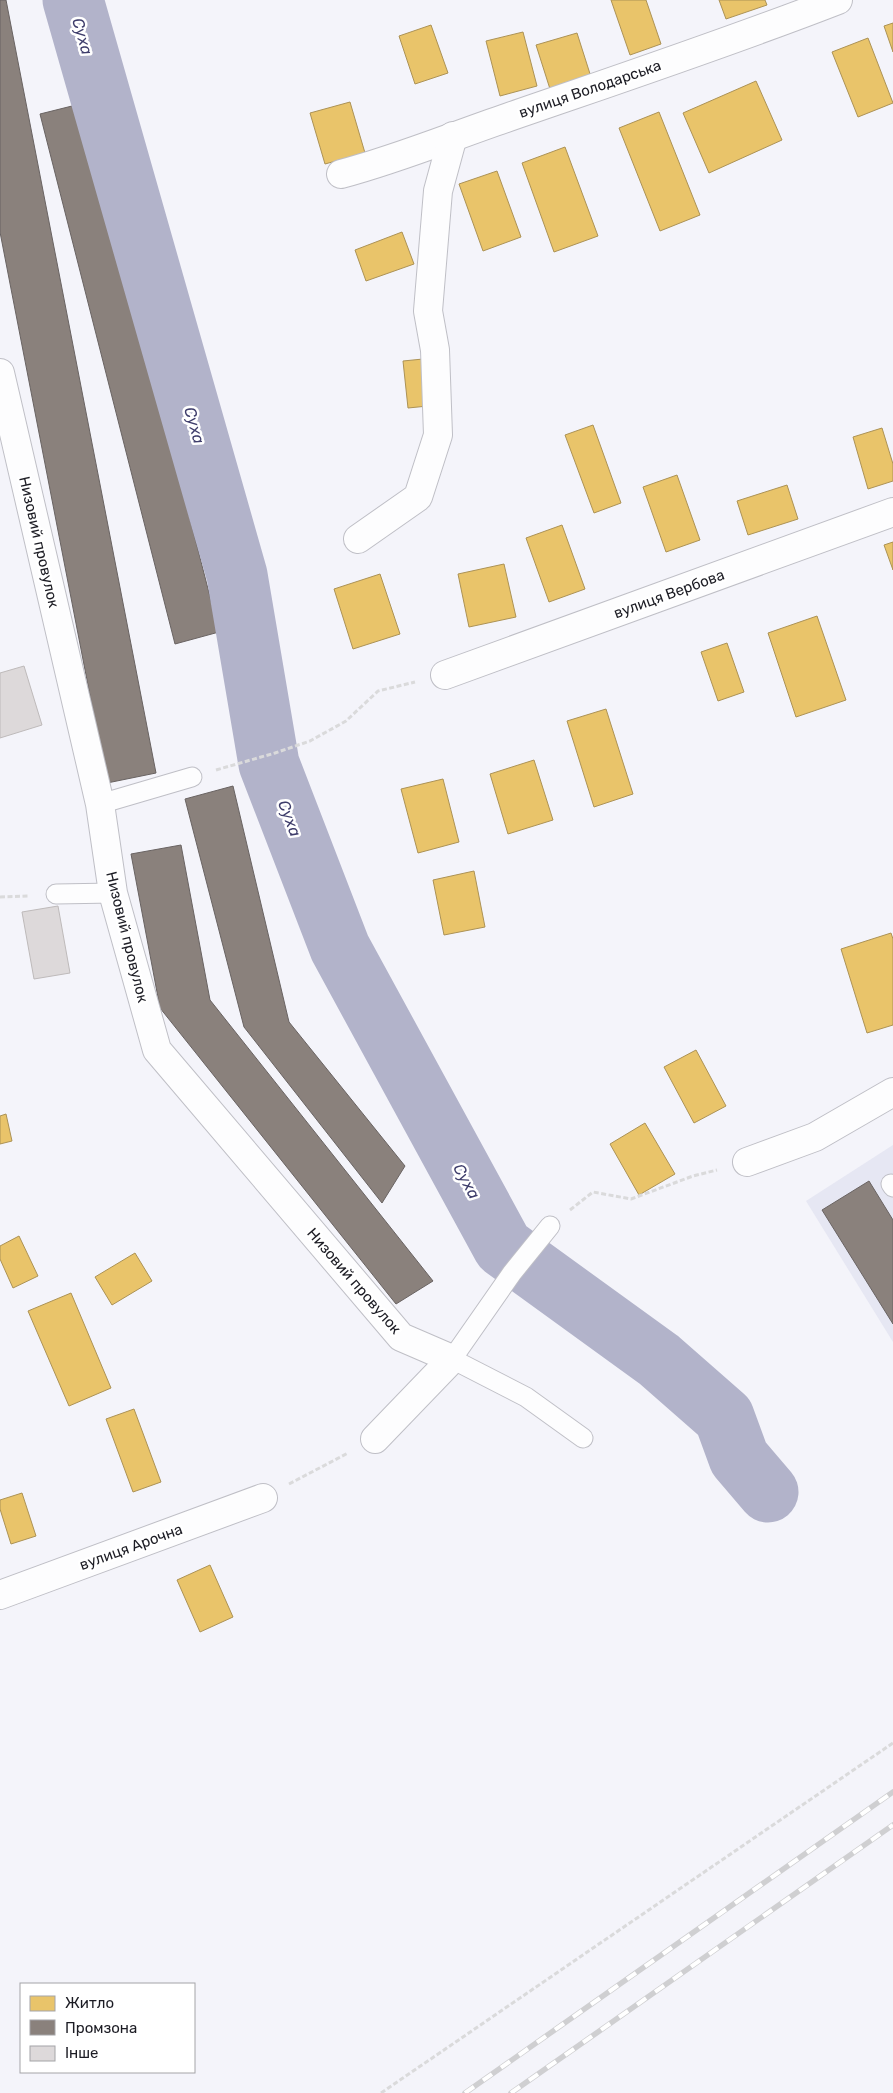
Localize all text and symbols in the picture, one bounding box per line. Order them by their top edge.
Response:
water label: Суха [68,15,97,57]
street label: вулиця Володарська [517,56,663,122]
water label: Суха [180,404,209,446]
street label: Низовий провулок [15,474,63,610]
street label: вулиця Вербова [611,566,727,622]
water label: Суха [274,797,305,839]
street label: Низовий провулок [102,870,152,1004]
water label: Суха [449,1160,484,1202]
street label: Низовий провулок [303,1224,405,1338]
street label: вулиця Арочна [77,1520,185,1574]
legend [20,1983,195,2073]
text: Житло [65,1994,114,2012]
text: Промзона [65,2019,137,2037]
text: Інше [65,2044,98,2062]

